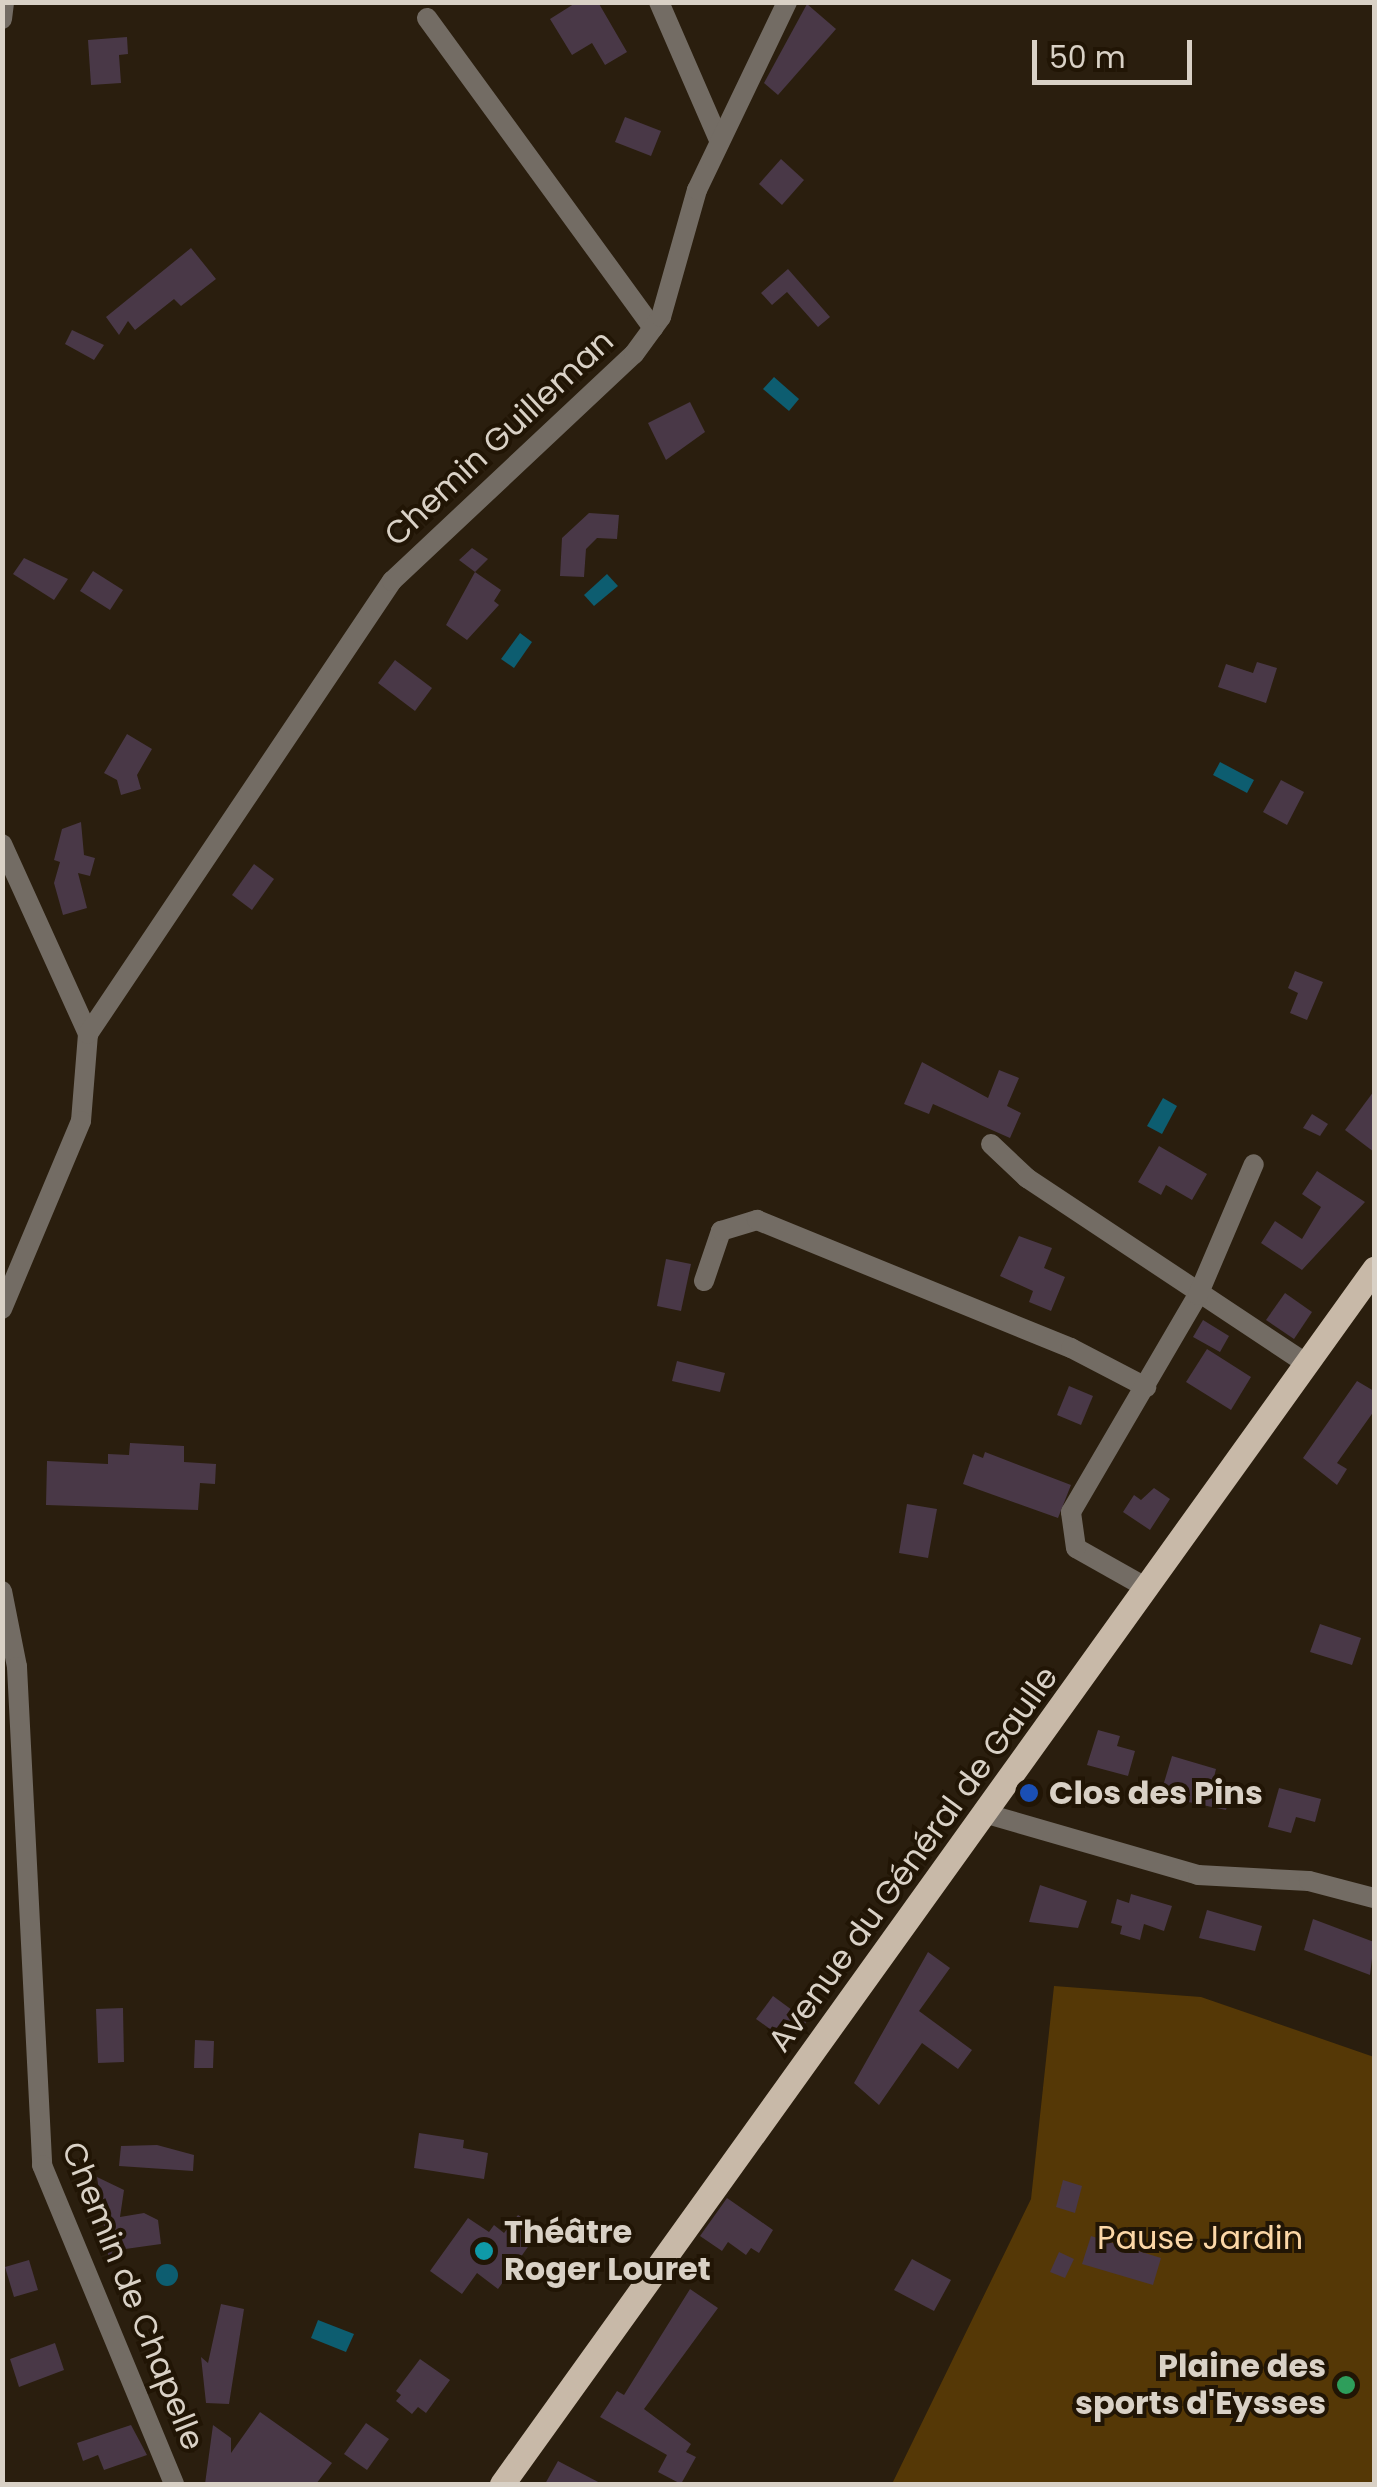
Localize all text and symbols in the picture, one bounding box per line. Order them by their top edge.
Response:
scale bar [1037,20,1197,82]
text: 50 m [1049,36,1126,79]
street label: Chemin Guilleman [377,322,621,554]
street label: Avenue du Général de Gaulle [760,1659,1066,2059]
place label: Clos des Pins [1049,1774,1263,1812]
marker: Clos des Pins [1018,1782,1040,1804]
street label: Chemin de Chapelle [54,2136,212,2456]
place label: Théâtre Roger Louret [504,2214,711,2289]
park label: Pause Jardin [1097,2219,1303,2257]
marker: Théâtre Roger Louret [473,2240,495,2262]
place label: Plaine des sports d'Eysses [1075,2348,1326,2423]
marker: Plaine des sports d'Eysses [1335,2374,1357,2396]

